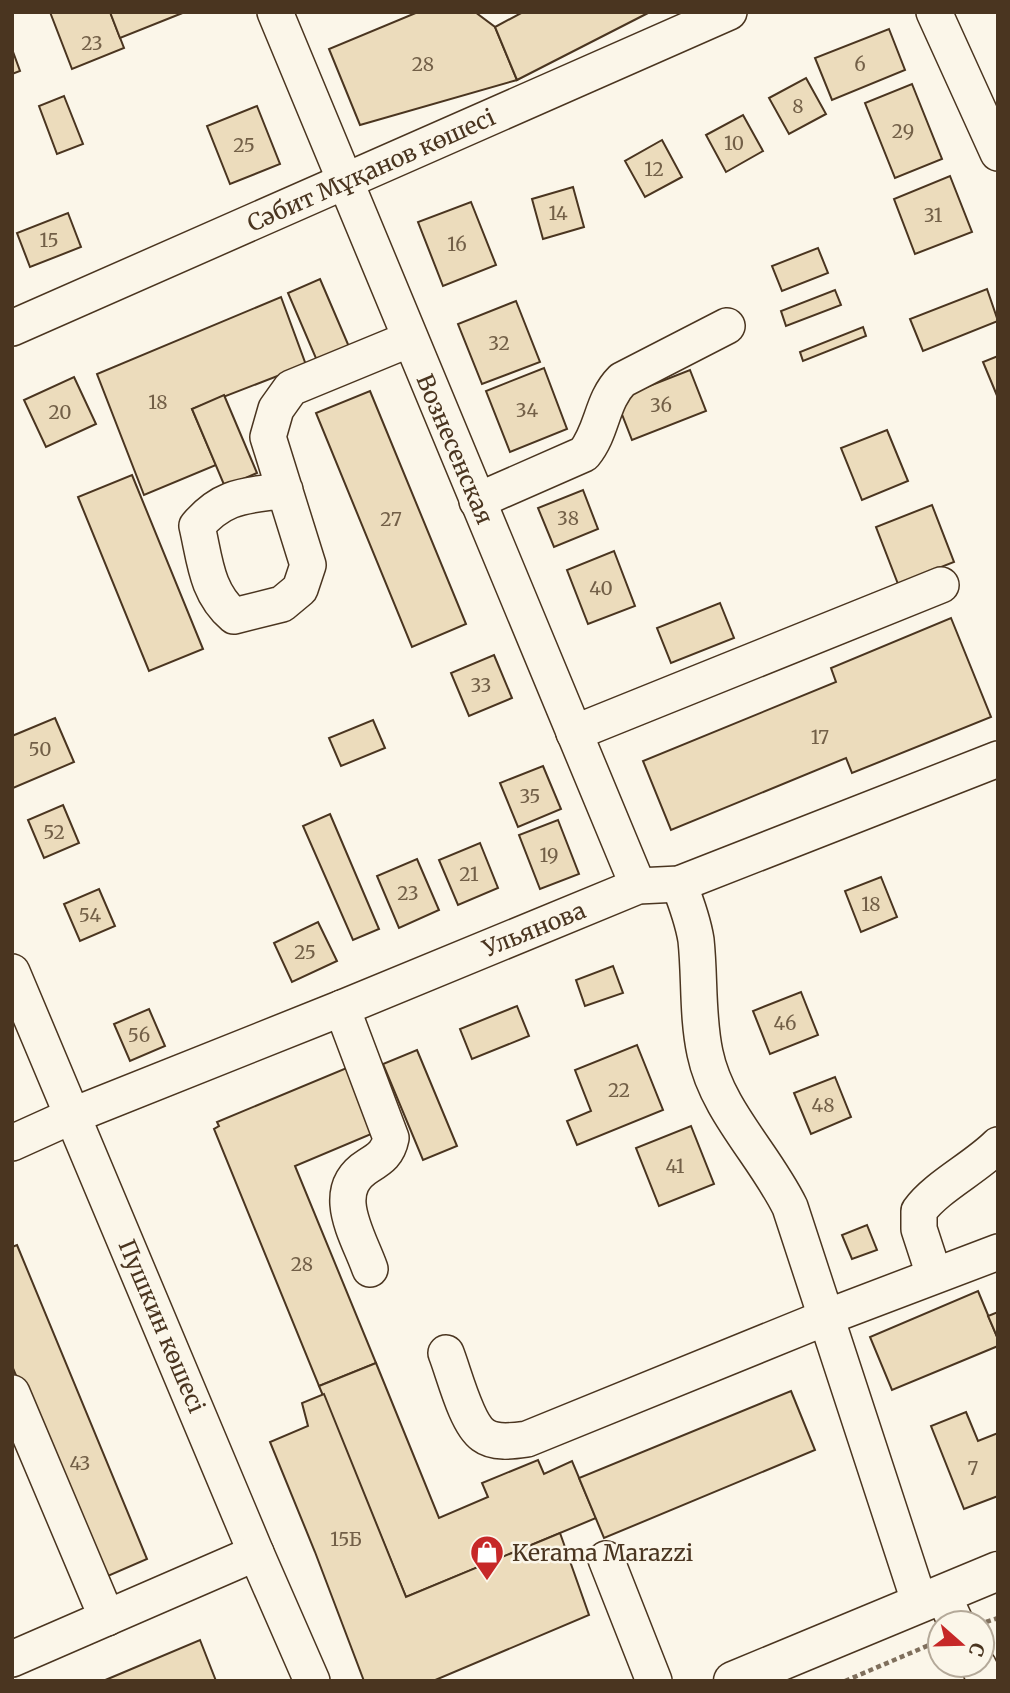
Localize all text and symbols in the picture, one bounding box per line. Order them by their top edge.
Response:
house number: 23 [81,31,103,55]
house number: 28 [412,52,434,76]
house number: 6 [854,52,866,76]
house number: 8 [792,94,804,118]
street label: Сәбит Мұқанов көшесі [243,102,499,238]
house number: 29 [892,119,914,143]
house number: 10 [724,131,744,155]
house number: 25 [233,133,255,157]
house number: 12 [644,157,664,181]
house number: 14 [548,201,568,225]
house number: 31 [924,203,943,227]
house number: 15 [39,228,59,252]
house number: 16 [447,232,467,256]
house number: 32 [488,331,510,355]
street label: Вознесенская [410,370,500,528]
house number: 18 [148,390,168,414]
house number: 36 [650,393,672,417]
house number: 34 [516,398,538,422]
house number: 20 [48,400,72,424]
house number: 38 [557,506,579,530]
house number: 27 [380,507,402,531]
house number: 40 [589,576,613,600]
house number: 33 [471,673,491,697]
house number: 17 [811,725,829,749]
house number: 50 [28,737,52,761]
house number: 35 [520,784,540,808]
house number: 52 [43,820,65,844]
house number: 19 [539,843,559,867]
house number: 21 [459,862,479,886]
house number: 23 [397,881,419,905]
house number: 18 [861,892,881,916]
street label: Ульянова [477,895,590,963]
house number: 54 [79,903,102,927]
house number: 25 [294,940,316,964]
house number: 46 [773,1011,797,1035]
house number: 56 [128,1023,150,1047]
house number: 22 [608,1078,630,1102]
house number: 48 [812,1093,835,1117]
house number: 41 [666,1154,685,1178]
street label: Пушкин көшесі [112,1235,212,1417]
house number: 28 [291,1252,313,1276]
house number: 43 [70,1451,90,1475]
house number: 7 [968,1456,979,1480]
house number: 15Б [330,1527,362,1551]
shop icon: Kerama Marazzi [468,1533,506,1582]
place label: Kerama Marazzi [512,1538,693,1567]
north arrow [926,1609,996,1679]
text: С [964,1640,990,1660]

